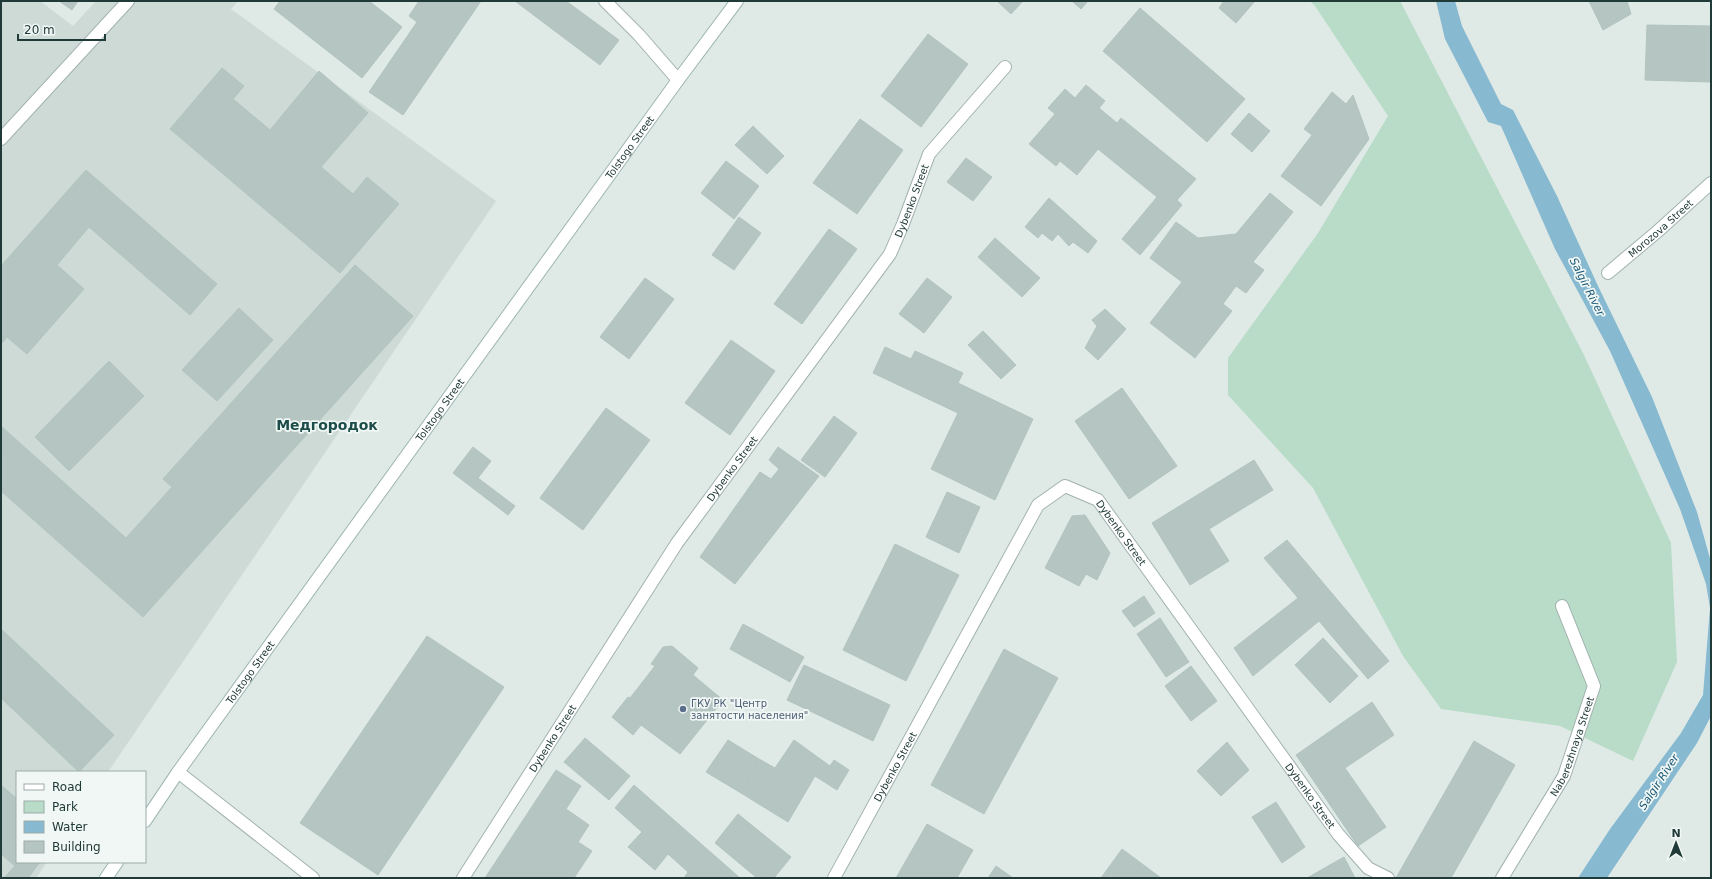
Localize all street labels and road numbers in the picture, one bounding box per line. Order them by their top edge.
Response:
street label: Tolstogo Street [603,114,656,181]
street label: Dybenko Street [892,162,930,239]
street label: Morozova Street [1626,197,1695,259]
street label: Tolstogo Street [413,376,466,444]
street label: Dybenko Street [704,434,759,503]
street label: Dybenko Street [1094,498,1149,567]
street label: Tolstogo Street [223,639,276,707]
street label: Naberezhnaya Street [1548,695,1596,798]
street label: Dybenko Street [527,702,578,774]
street label: Dybenko Street [871,730,918,803]
street label: Dybenko Street [1283,761,1338,830]

